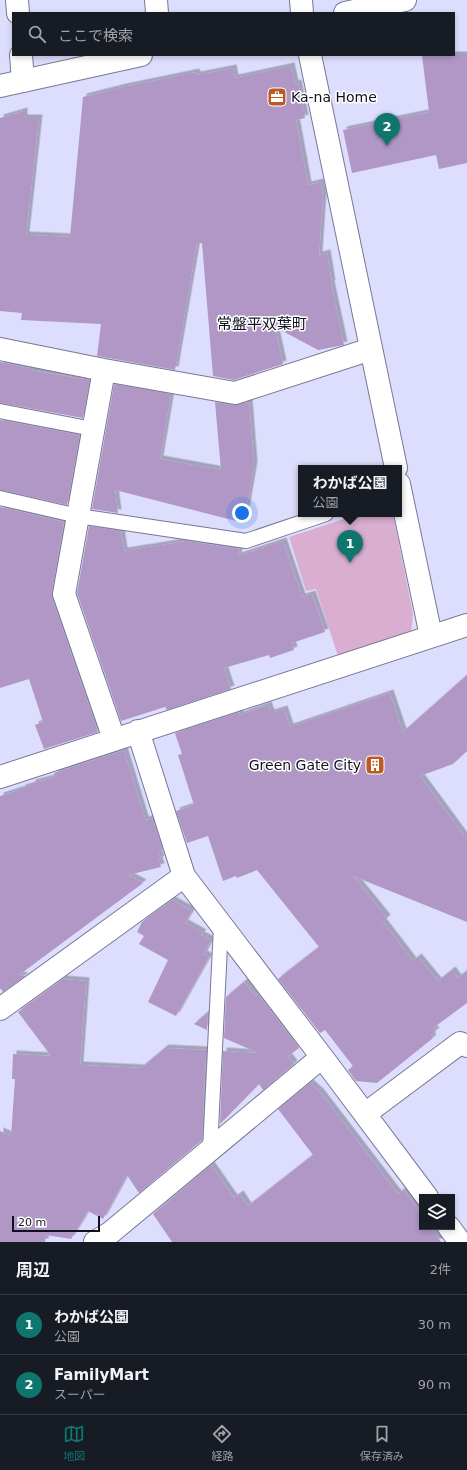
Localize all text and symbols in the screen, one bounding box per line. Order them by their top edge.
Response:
search box [12,12,455,56]
icon: search [26,23,48,45]
text: ここで検索 [58,27,133,45]
office icon: Ka-na Home [266,86,288,108]
place label: Ka-na Home [291,89,377,105]
pin: 2 [374,113,400,146]
district label: 常盤平双葉町 [217,315,307,333]
popup [298,465,402,517]
text: わかば公園 [312,474,388,492]
text: 公園 [312,495,339,510]
your location [232,503,252,523]
pin: 1 [337,530,363,563]
building icon: Green Gate City [364,754,386,776]
place label: Green Gate City [249,757,361,773]
map controls [419,1194,455,1230]
button: layers [419,1194,455,1230]
scale bar [12,1214,100,1233]
text: 20 m [18,1216,46,1229]
text: 周辺 [16,1260,50,1280]
text: 2件 [430,1262,451,1277]
text: わかば公園 [54,1308,129,1326]
text: 1 [24,1317,34,1332]
text: 30 m [418,1317,451,1332]
text: 公園 [54,1329,80,1344]
text: FamilyMart [54,1366,149,1384]
text: 2 [24,1377,34,1392]
text: 90 m [418,1377,451,1392]
text: スーパー [54,1387,106,1402]
tab: 地図 [63,1423,85,1463]
tab: 経路 [211,1423,233,1463]
tab: 保存済み [360,1423,404,1463]

